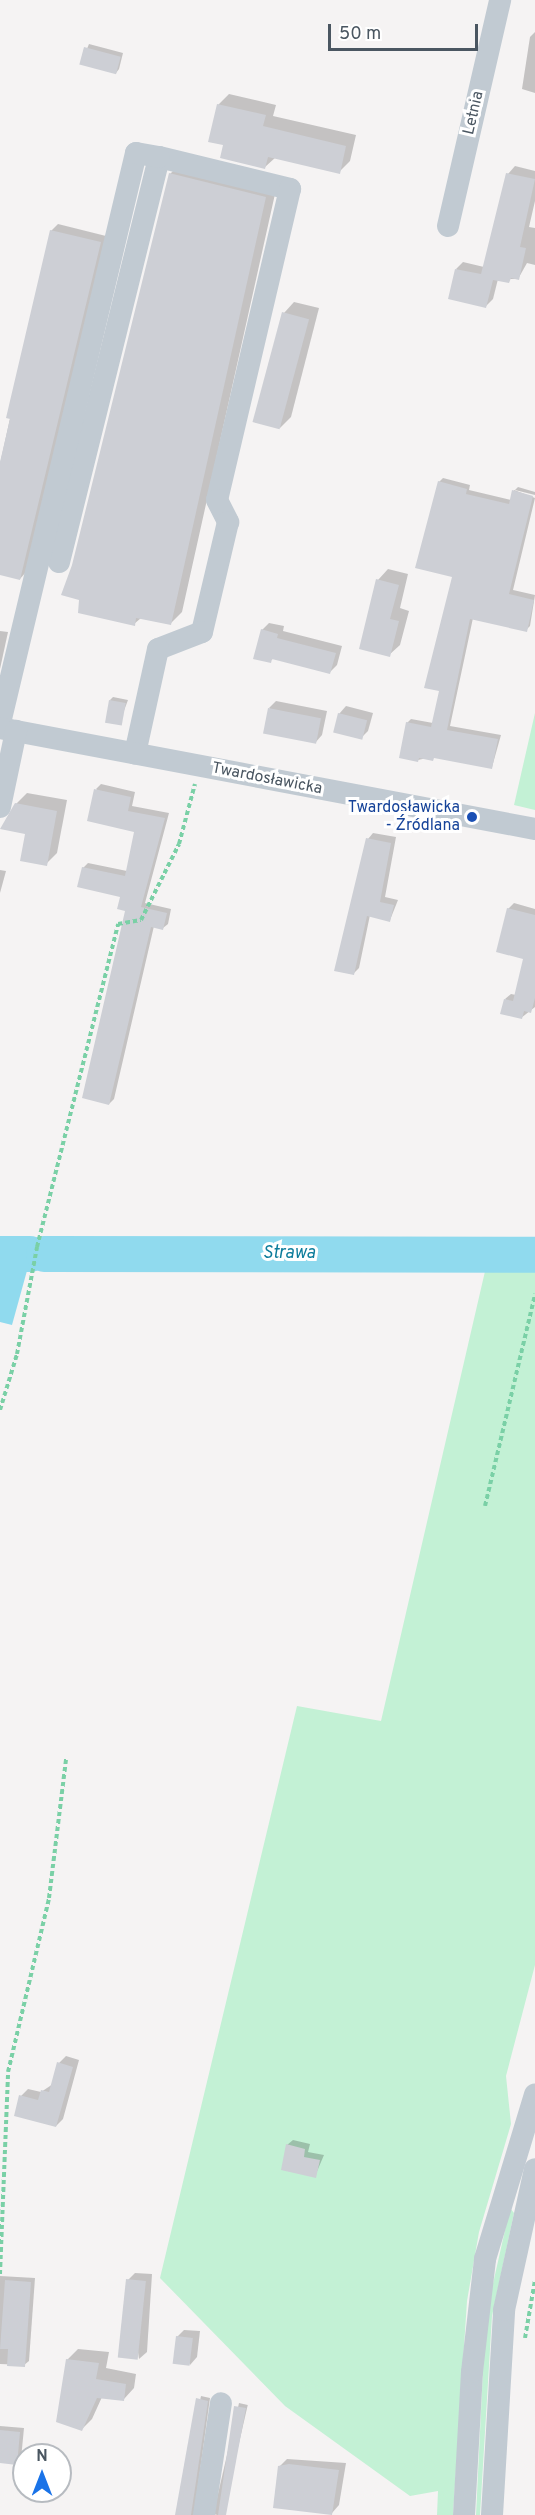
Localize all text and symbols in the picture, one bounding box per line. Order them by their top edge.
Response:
scale bar [331,12,481,50]
text: 50 m [339,23,381,46]
street label: Letnia [460,89,488,137]
street label: Twardosławicka [210,759,324,799]
place label: Twardosławicka - Źródlana [348,798,460,836]
marker: Twardosławicka - Źródlana [465,810,479,824]
water label: Strawa [263,1243,315,1265]
north arrow [12,2443,72,2503]
text: N [36,2447,48,2467]

